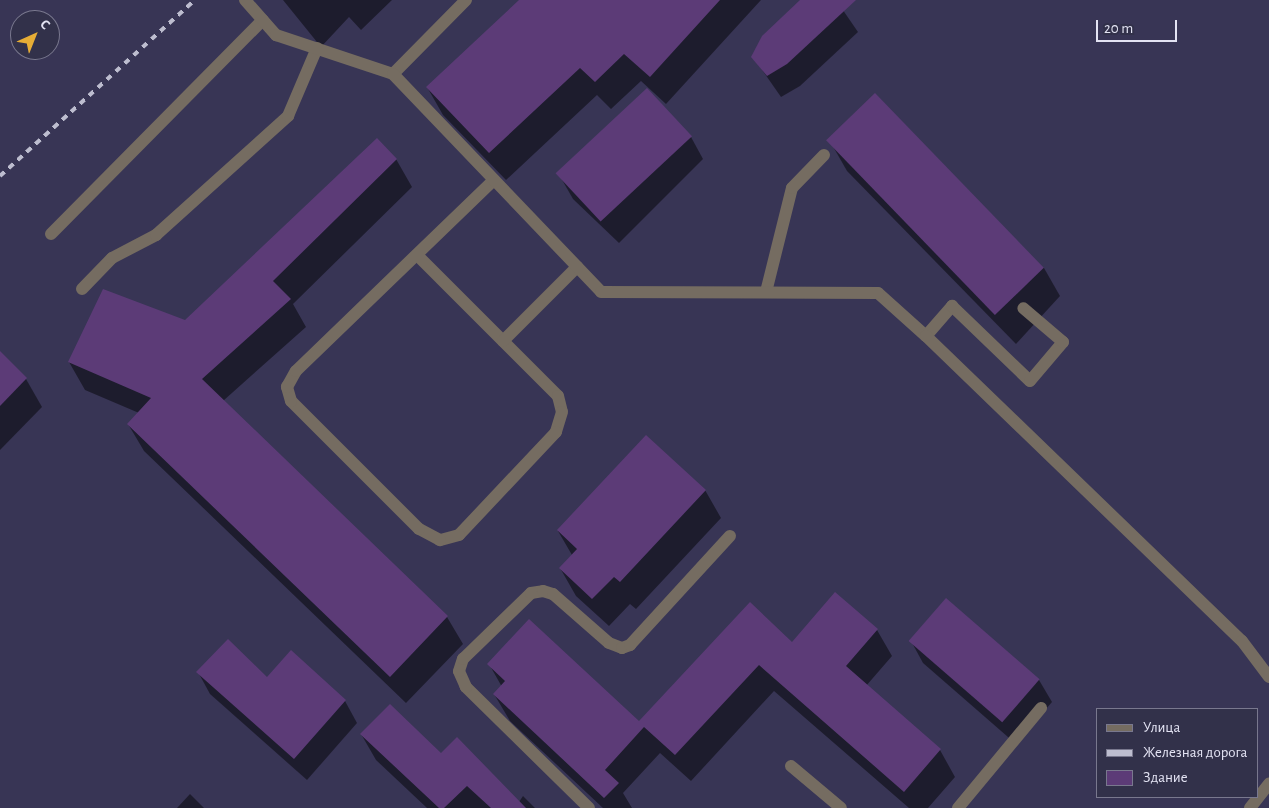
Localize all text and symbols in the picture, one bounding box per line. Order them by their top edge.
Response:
north arrow [10,10,60,60]
scale bar [1099,10,1180,42]
text: С [37,17,52,33]
text: 20 m [1104,21,1133,36]
legend [1096,708,1259,798]
text: Улица [1143,720,1180,735]
text: Железная дорога [1143,745,1247,760]
text: Здание [1143,770,1188,785]

